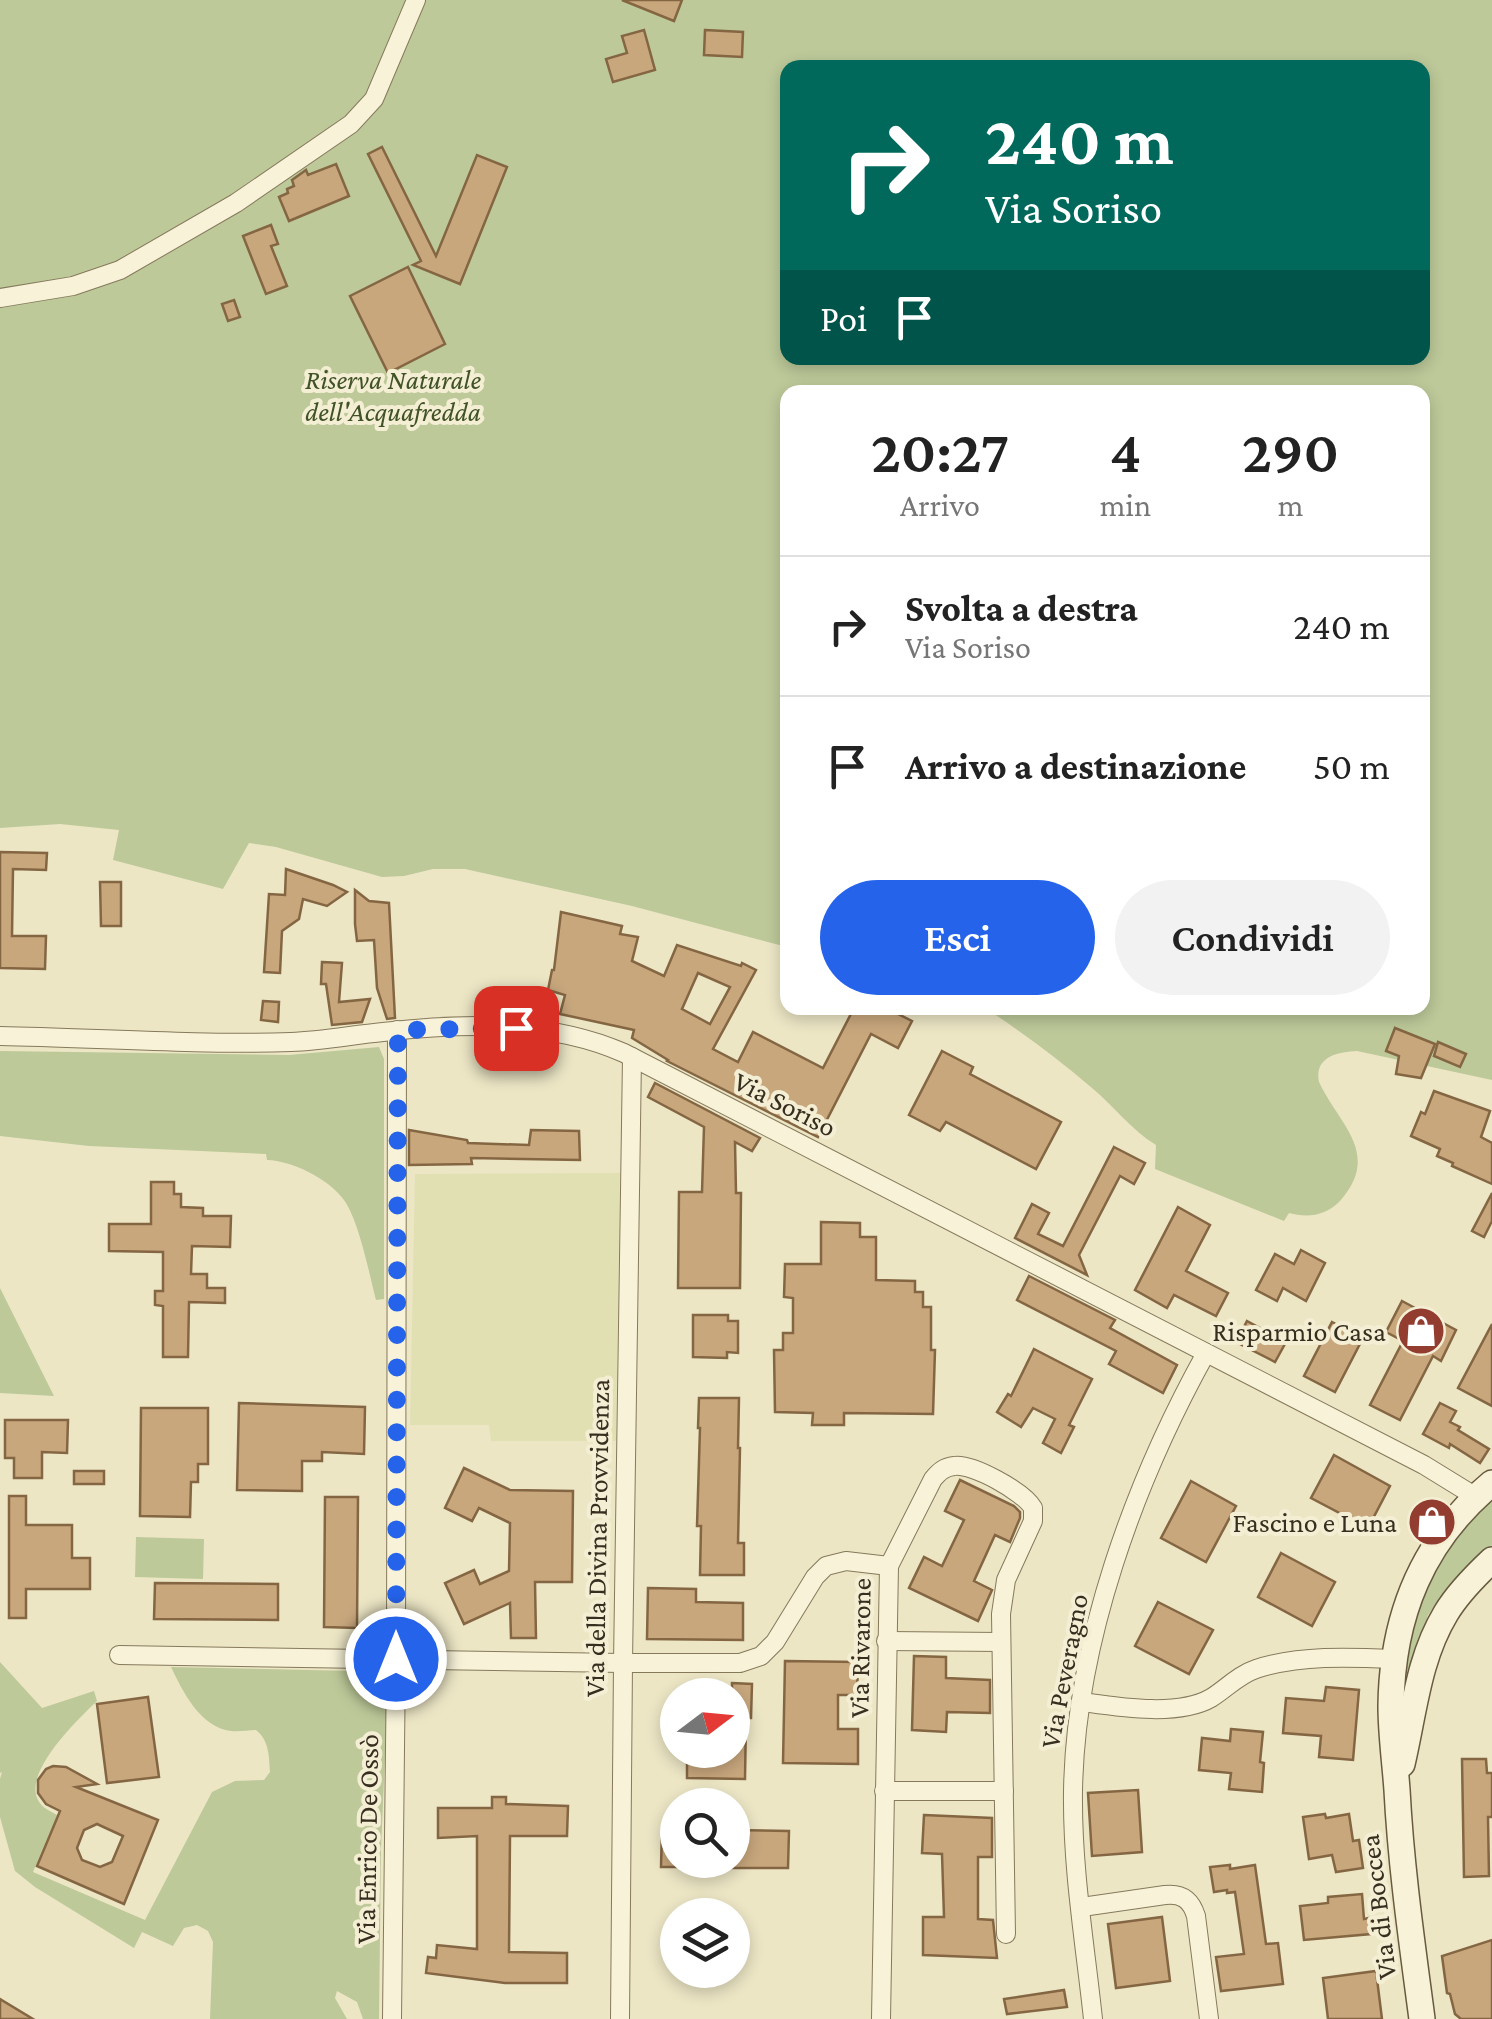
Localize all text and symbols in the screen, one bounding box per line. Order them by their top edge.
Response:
icon: right [820,100,950,230]
text: 240 m [985,101,1174,179]
text: Via Soriso [985,183,1162,233]
icon: arrive [887,290,942,345]
text: Poi [820,297,867,339]
park label: Riserva Naturale dell'Acquafredda [305,364,481,427]
text: 20:27 [871,418,1009,485]
text: 4 [1110,418,1141,485]
text: 290 [1242,418,1339,485]
text: Arrivo [900,487,980,523]
text: min [1100,487,1151,523]
text: m [1278,487,1303,523]
text: Svolta a destra [905,587,1138,629]
icon: right [820,599,875,654]
text: 240 m [1293,605,1390,647]
text: Via Soriso [905,629,1031,665]
icon: arrive [820,739,875,794]
text: Arrivo a destinazione [905,745,1247,787]
text: 50 m [1313,745,1390,787]
button: Esci [820,880,1095,995]
button: Condividi [1115,880,1390,995]
pin [474,986,559,1071]
icon: arrive [489,1001,544,1056]
street label: Via Soriso [729,1065,841,1143]
shop icon: Risparmio Casa [1395,1305,1447,1357]
place label: Risparmio Casa [1212,1316,1386,1347]
street label: Via della Divina Provvidenza [579,1379,615,1697]
shop icon: Fascino e Luna [1406,1496,1458,1548]
place label: Fascino e Luna [1233,1507,1397,1538]
street label: Via Rivarone [843,1578,877,1718]
street label: Via Peveragno [1034,1591,1094,1751]
position arrow [344,1607,448,1711]
north arrow [660,1678,750,1768]
map controls [660,1678,750,1988]
street label: Via Enrico De Ossò [350,1734,384,1944]
button: search [660,1788,750,1878]
street label: Via di Boccea [1354,1833,1402,1981]
button: layers [660,1898,750,1988]

